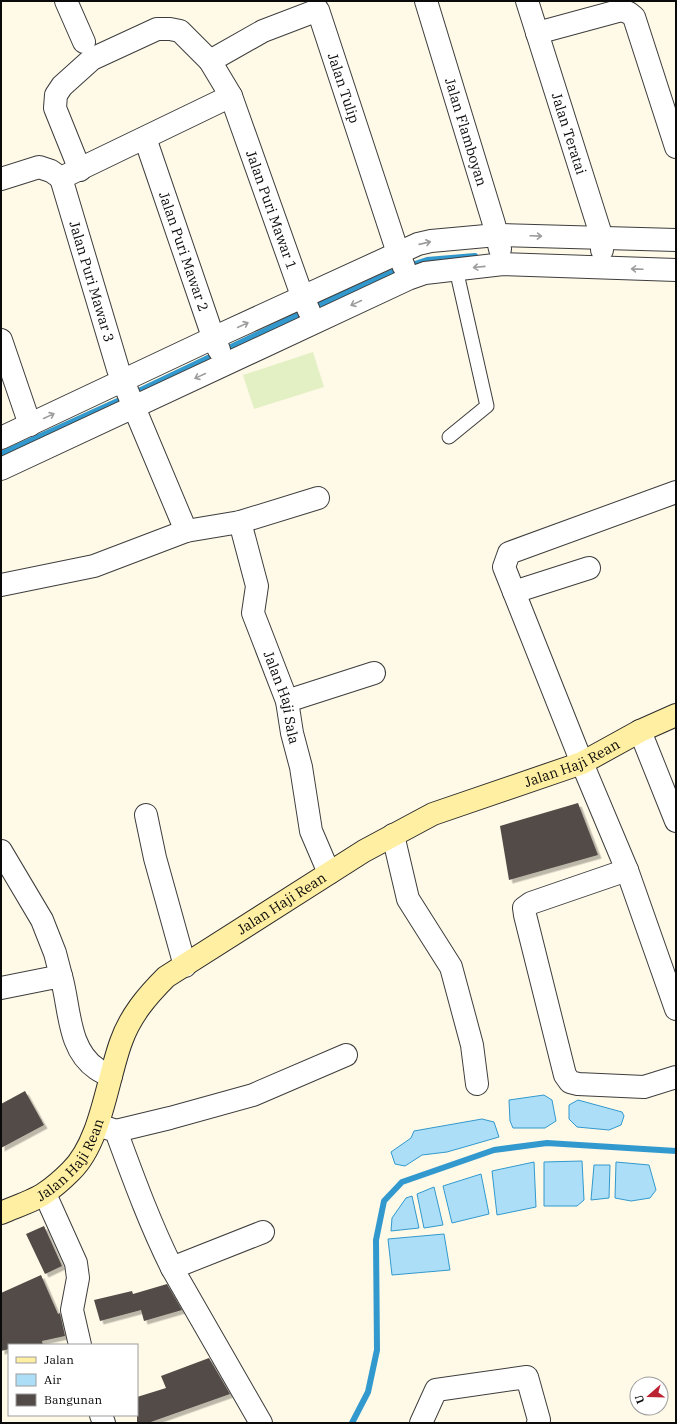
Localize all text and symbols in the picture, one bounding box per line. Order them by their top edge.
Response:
street label: Jalan Tulip [324,51,364,125]
street label: Jalan Flamboyan [441,76,491,188]
street label: Jalan Teratai [548,90,590,177]
street label: Jalan Puri Mawar 1 [242,148,301,272]
street label: Jalan Puri Mawar 2 [155,189,213,314]
street label: Jalan Puri Mawar 3 [65,219,118,344]
one-way arrow [529,232,542,240]
one-way arrow [418,238,431,246]
one-way arrow [473,263,486,270]
one-way arrow [631,265,644,272]
one-way arrow [350,300,362,307]
one-way arrow [236,321,248,328]
one-way arrow [195,373,207,380]
one-way arrow [43,412,55,419]
street label: Jalan Haji Sala [259,648,304,746]
street label: Jalan Haji Rean [522,735,623,791]
street label: Jalan Haji Rean [234,868,330,938]
street label: Jalan Haji Rean [33,1116,108,1205]
legend [8,1344,138,1416]
text: Jalan [44,1352,74,1367]
text: Air [44,1372,62,1387]
north arrow [629,1376,669,1416]
text: Bangunan [44,1392,102,1407]
text: U [631,1393,648,1406]

